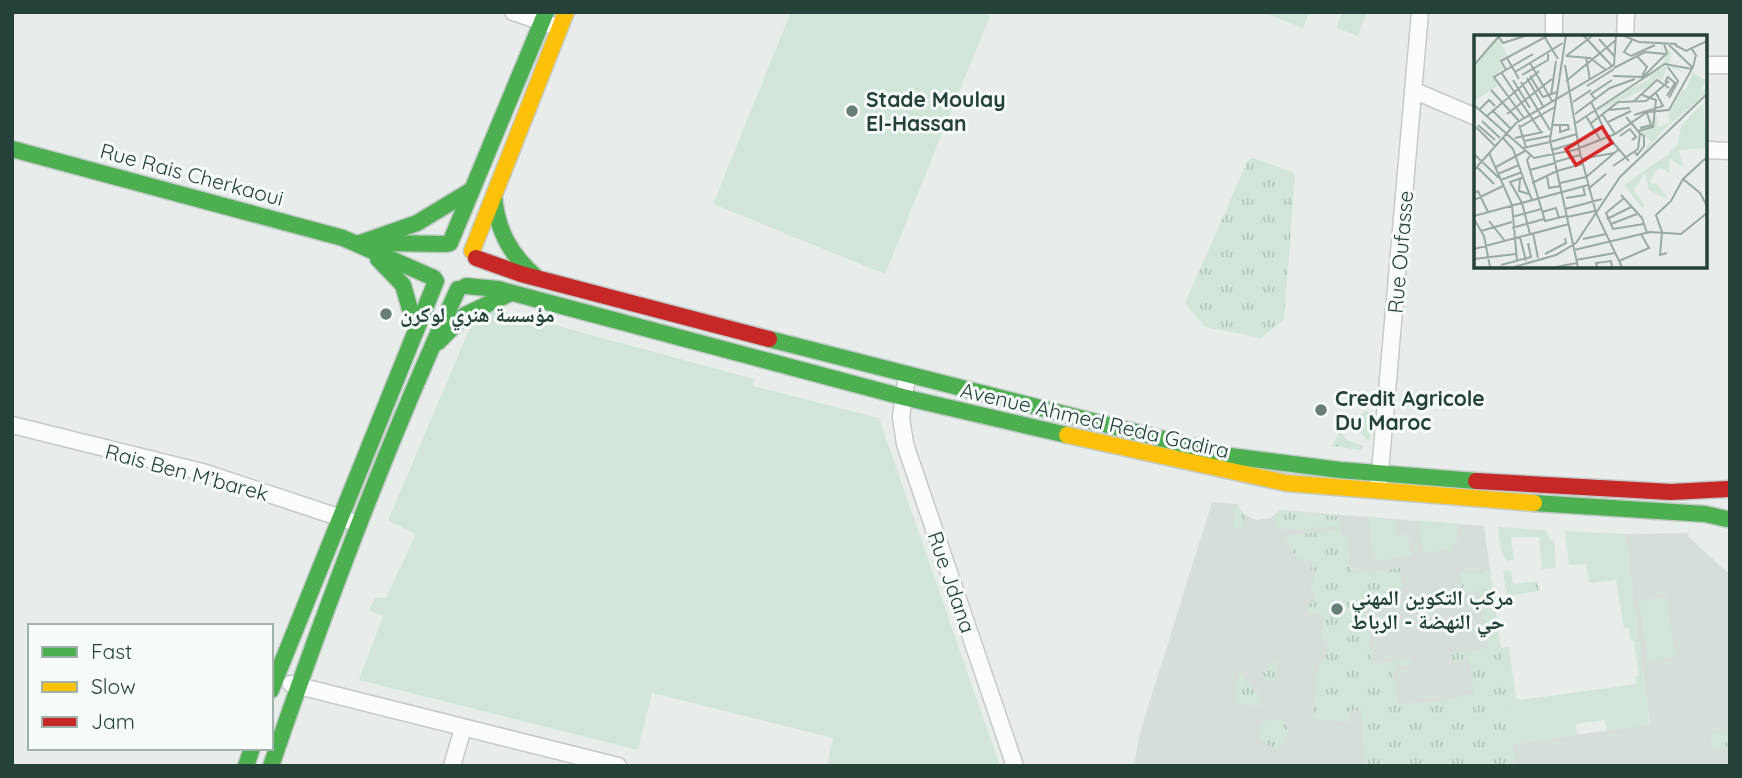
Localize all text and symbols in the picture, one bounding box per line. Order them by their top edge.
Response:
inset map [1474,35,1707,268]
place label: Stade Moulay El-Hassan [866,86,1006,136]
marker: Stade Moulay El-Hassan [844,103,860,119]
street label: Rue Rais Cherkaoui [97,137,287,211]
street label: Rue Oufasse [1382,189,1418,315]
place label: مؤسسة هنري لوكرن [400,301,555,331]
marker: مؤسسة هنري لوكرن [378,306,394,322]
street label: Avenue Ahmed Reda Gadira [958,376,1232,464]
place label: Credit Agricole Du Maroc [1335,385,1485,435]
marker: Credit Agricole Du Maroc [1313,402,1329,418]
street label: Rais Ben M’barek [103,438,271,506]
street label: Rue Jdana [922,528,982,636]
place label: مركب التكوين المهني حي النهضة - الرباط [1351,584,1514,638]
marker: مركب التكوين المهني حي النهضة - الرباط [1329,601,1345,617]
legend [28,624,273,750]
text: Fast [91,638,132,664]
text: Slow [91,673,136,699]
text: Jam [91,708,135,734]

